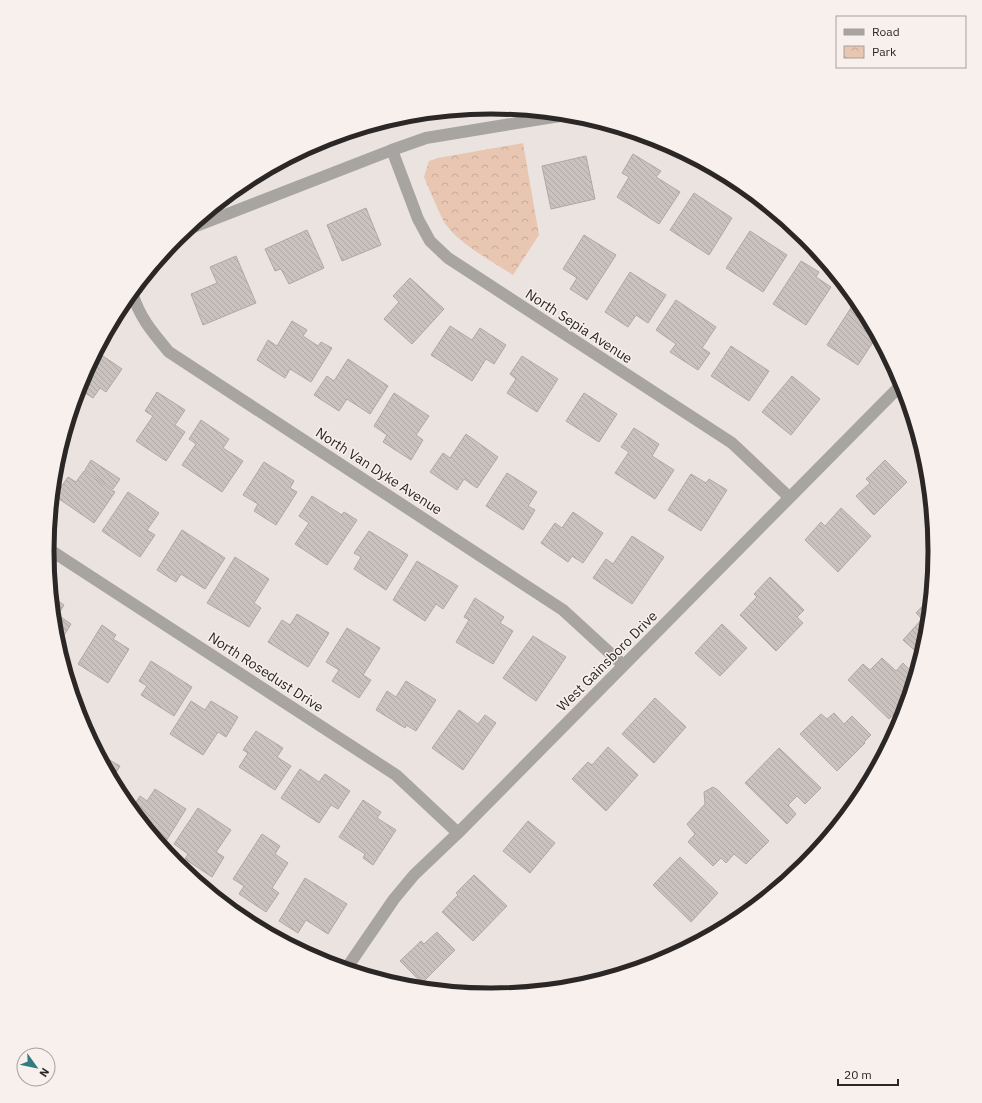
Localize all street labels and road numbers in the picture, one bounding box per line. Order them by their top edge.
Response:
street label: North Sepia Avenue [522,285,636,368]
street label: North Van Dyke Avenue [312,423,446,519]
street label: West Gainsboro Drive [553,607,661,715]
street label: North Rosedust Drive [205,628,327,716]

